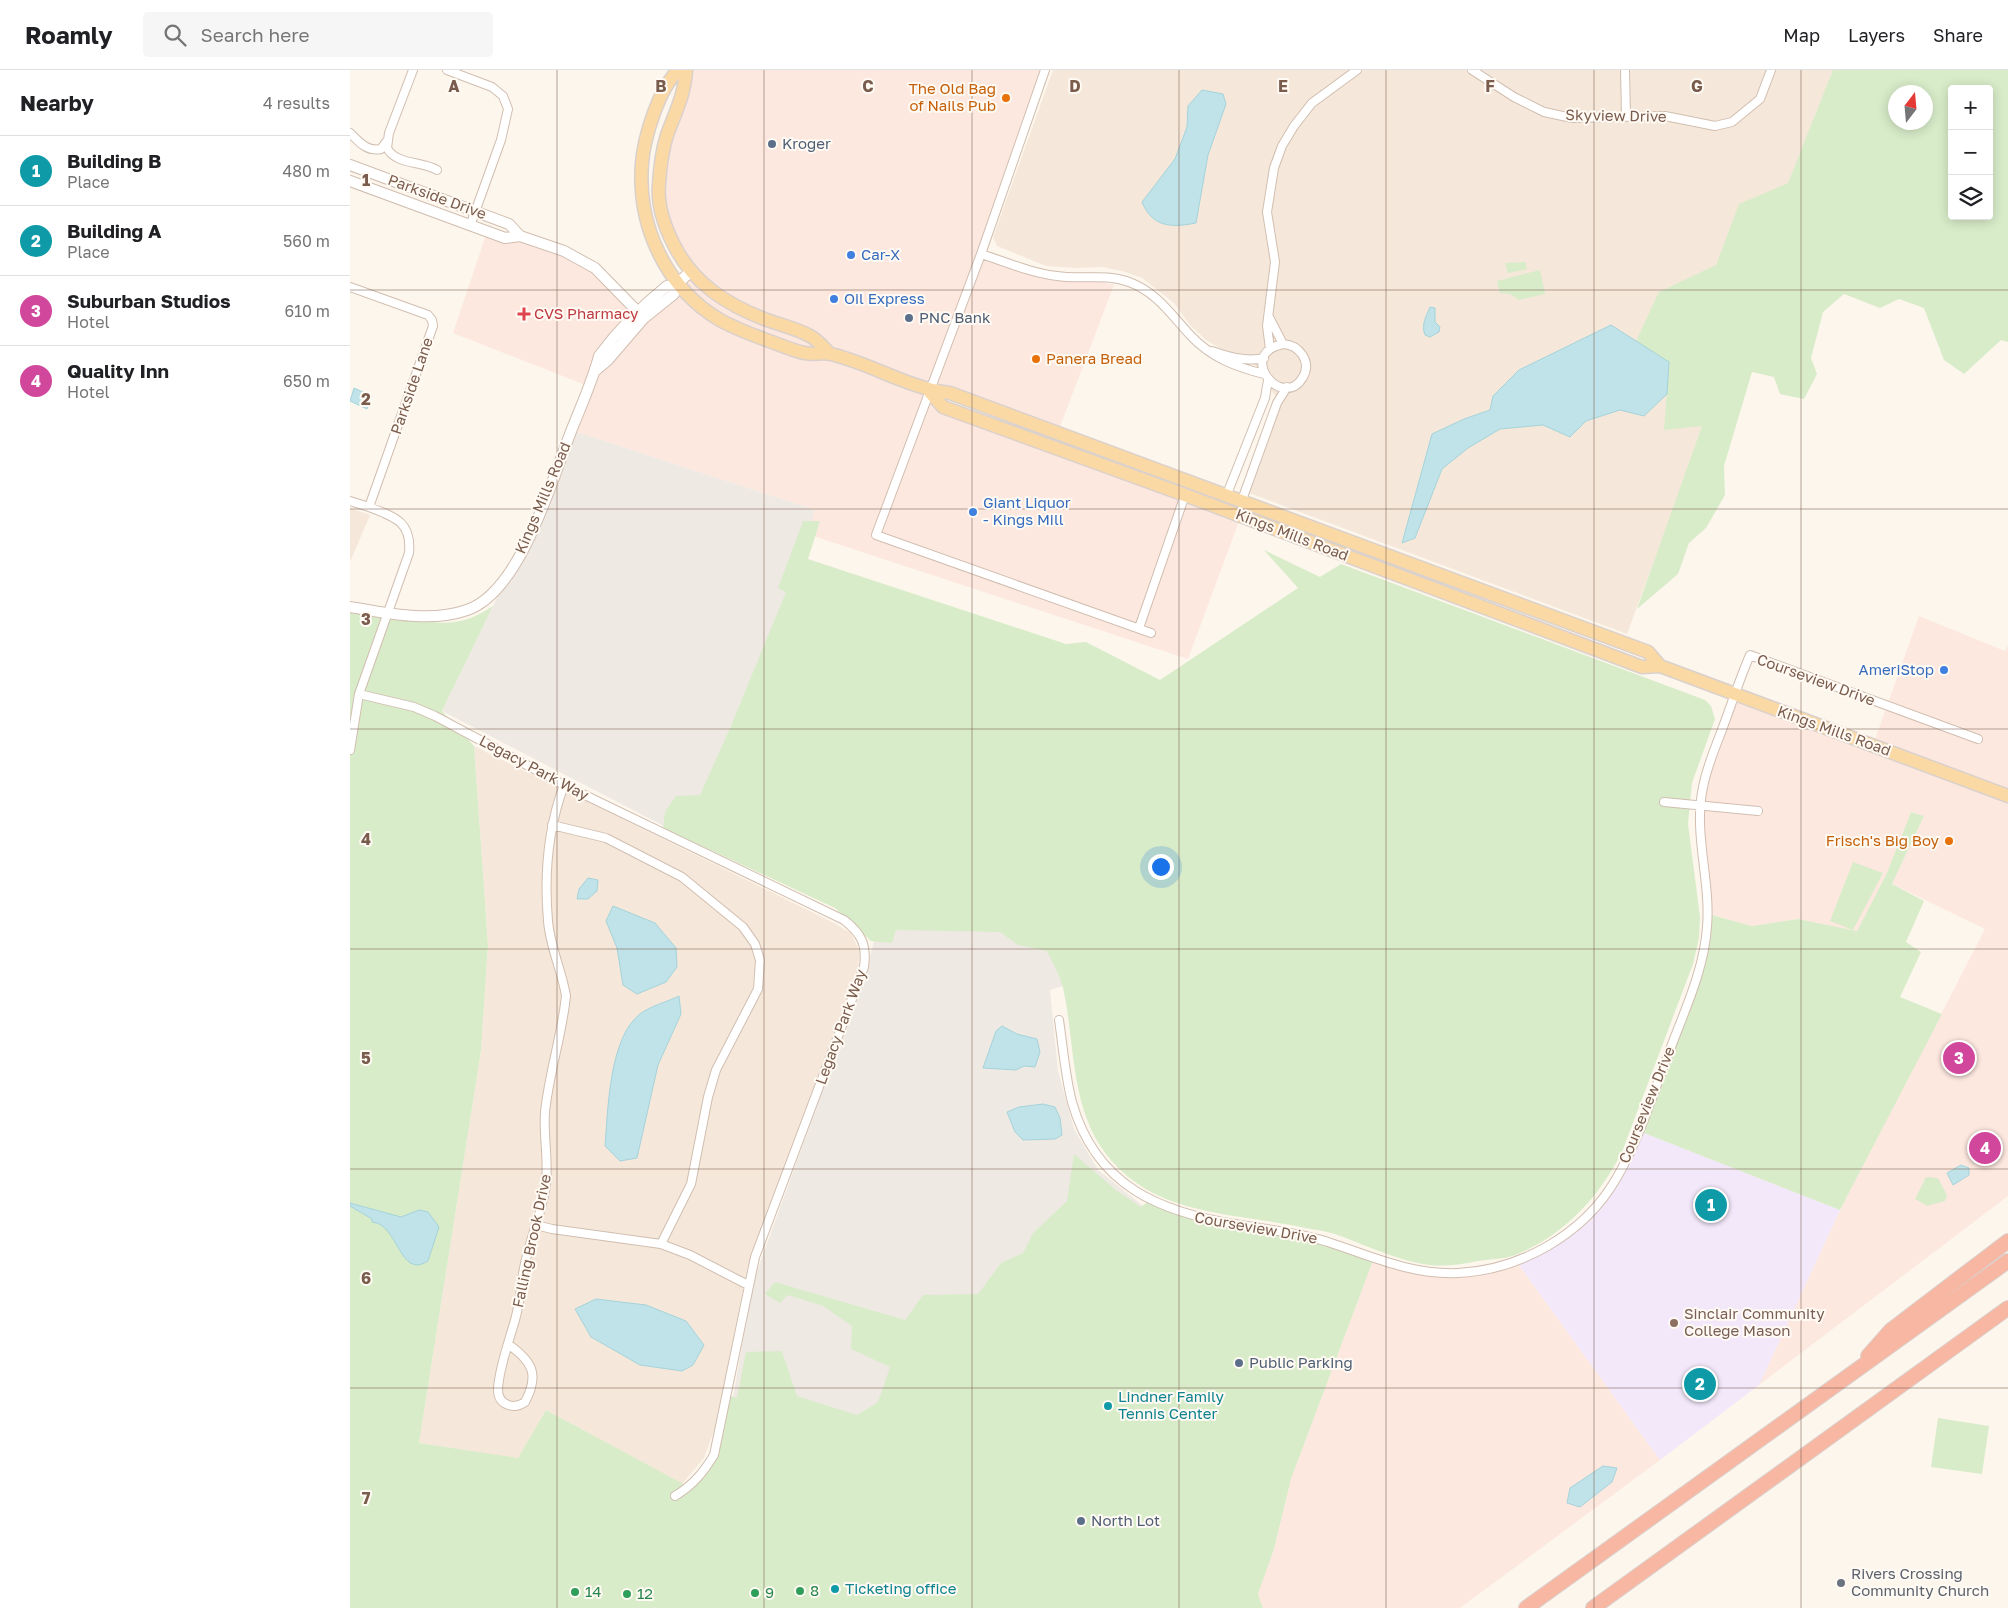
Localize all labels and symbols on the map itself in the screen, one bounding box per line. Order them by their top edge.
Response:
text: A [448,76,460,96]
text: B [655,76,667,96]
text: C [862,76,874,96]
text: D [1069,76,1081,96]
text: E [1278,76,1288,96]
text: F [1485,76,1495,96]
text: G [1691,76,1703,96]
place label: The Old Bag of Nails Pub [909,79,996,114]
north arrow [1888,85,1933,130]
marker: The Old Bag of Nails Pub [1000,92,1012,104]
street label: Skyview Drive [1565,105,1667,125]
place label: Kroger [782,134,831,152]
marker: Kroger [766,138,778,150]
text: 1 [362,170,370,190]
street label: Parkside Drive [386,170,489,222]
place label: Car-X [861,245,900,263]
marker: Car-X [845,249,857,261]
place label: Oil Express [844,289,925,307]
marker: Oil Express [828,293,840,305]
place label: CVS Pharmacy [534,304,639,322]
marker: CVS Pharmacy [518,308,530,320]
place label: PNC Bank [919,308,991,326]
marker: PNC Bank [903,312,915,324]
street label: Parkside Lane [386,335,436,436]
place label: Panera Bread [1046,349,1142,367]
marker: Panera Bread [1030,353,1042,365]
text: 2 [361,389,371,409]
street label: Kings Mills Road [510,439,574,556]
place label: Giant Liquor - Kings Mill [983,493,1071,528]
street label: Kings Mills Road [1233,504,1351,564]
marker: Giant Liquor - Kings Mill [967,506,979,518]
text: 3 [361,609,371,629]
street label: Courseview Drive [1755,649,1878,709]
place label: AmeriStop [1859,660,1934,678]
marker: AmeriStop [1938,664,1950,676]
street label: Kings Mills Road [1775,701,1894,759]
street label: Legacy Park Way [477,731,593,804]
text: 4 [361,829,371,849]
place label: Frisch's Big Boy [1826,831,1940,849]
marker: Frisch's Big Boy [1943,835,1955,847]
your location [1148,854,1174,880]
street label: Legacy Park Way [811,966,869,1087]
pin: 3 [1943,1039,1975,1077]
street label: Courseview Drive [1614,1043,1678,1166]
text: 5 [361,1048,371,1068]
pin: 4 [1969,1129,2001,1167]
street label: Falling Brook Drive [508,1172,554,1309]
pin: 1 [1695,1186,1727,1224]
street label: Courseview Drive [1193,1207,1319,1247]
text: 6 [361,1268,371,1288]
place label: Sinclair Community College Mason [1684,1304,1825,1339]
marker: Sinclair Community College Mason [1668,1317,1680,1329]
place label: Public Parking [1249,1353,1353,1371]
marker: Public Parking [1233,1357,1245,1369]
pin: 2 [1684,1365,1716,1403]
place label: Lindner Family Tennis Center [1118,1387,1224,1422]
marker: Lindner Family Tennis Center [1102,1400,1114,1412]
text: 7 [362,1488,371,1508]
place label: North Lot [1091,1511,1160,1529]
marker: North Lot [1075,1515,1087,1527]
place label: Rivers Crossing Community Church [1851,1564,1989,1599]
marker: Rivers Crossing Community Church [1835,1577,1847,1589]
place label: Ticketing office [845,1579,957,1597]
place label: 8 [810,1581,819,1599]
place label: 14 [585,1582,601,1600]
place label: 9 [765,1583,774,1601]
marker: Ticketing office [829,1583,841,1595]
place label: 12 [637,1584,653,1602]
marker: 8 [794,1585,806,1597]
marker: 14 [569,1586,581,1598]
marker: 9 [749,1587,761,1599]
marker: 12 [621,1588,633,1600]

